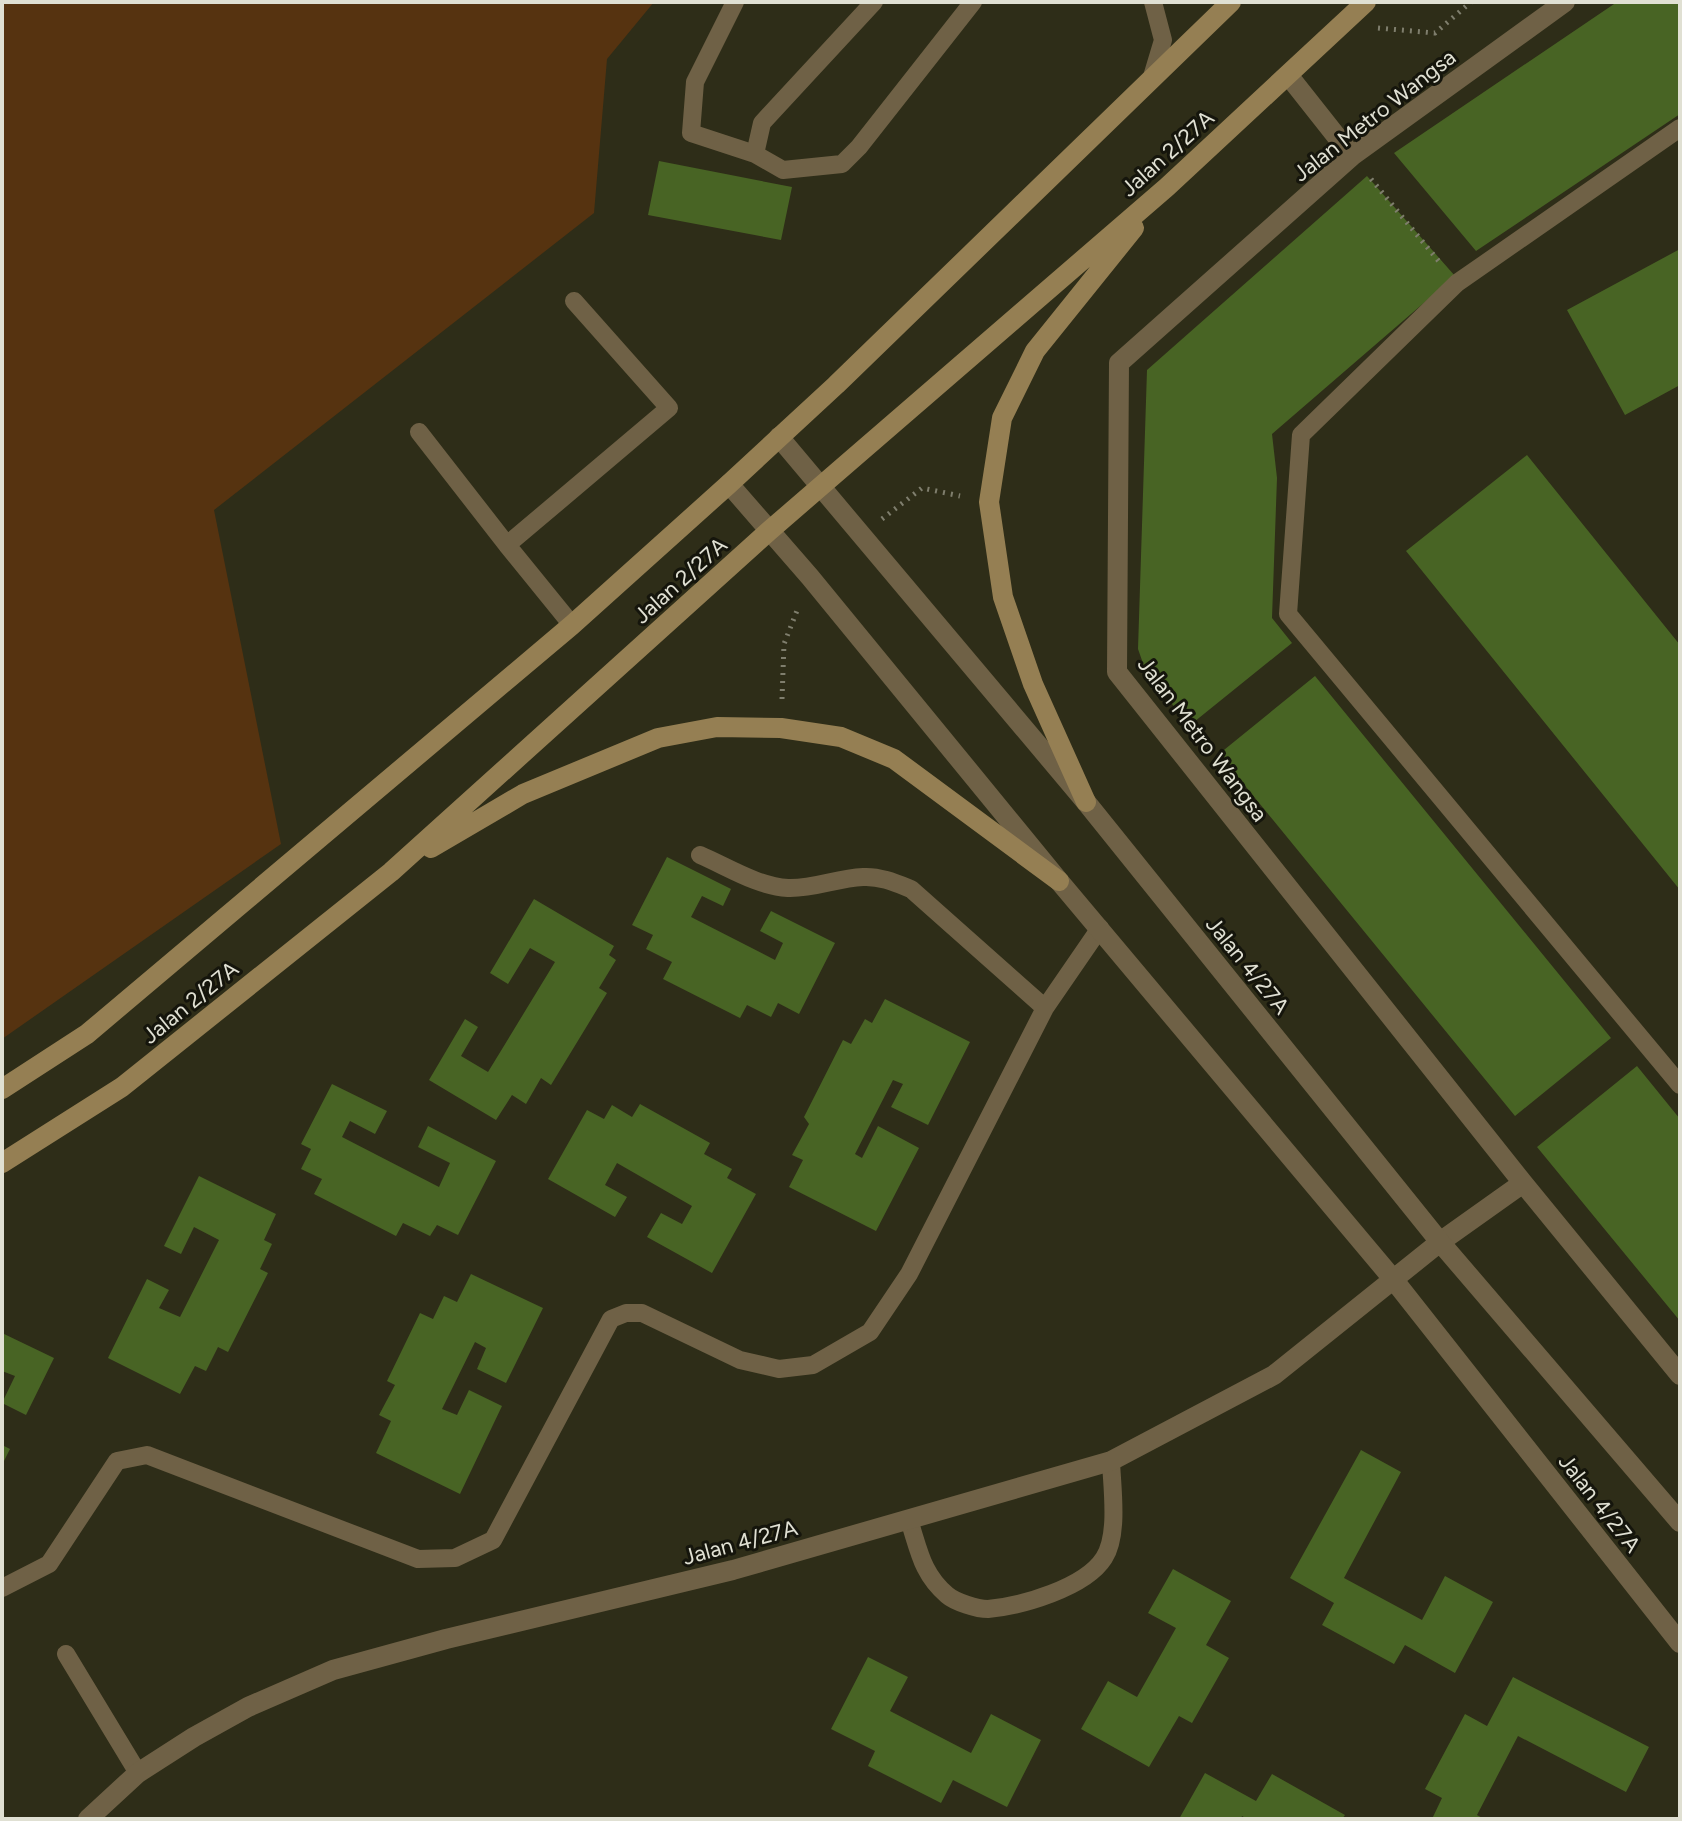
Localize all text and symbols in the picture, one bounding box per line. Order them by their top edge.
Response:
street label: Jalan Metro Wangsa [1288,43,1461,187]
street label: Jalan 2/27A [1115,104,1220,202]
street label: Jalan 2/27A [628,531,733,629]
street label: Jalan Metro Wangsa [1132,652,1273,827]
street label: Jalan 4/27A [1200,911,1295,1020]
street label: Jalan 2/27A [137,955,244,1049]
street label: Jalan 4/27A [1553,1449,1646,1558]
street label: Jalan 4/27A [680,1514,800,1571]

